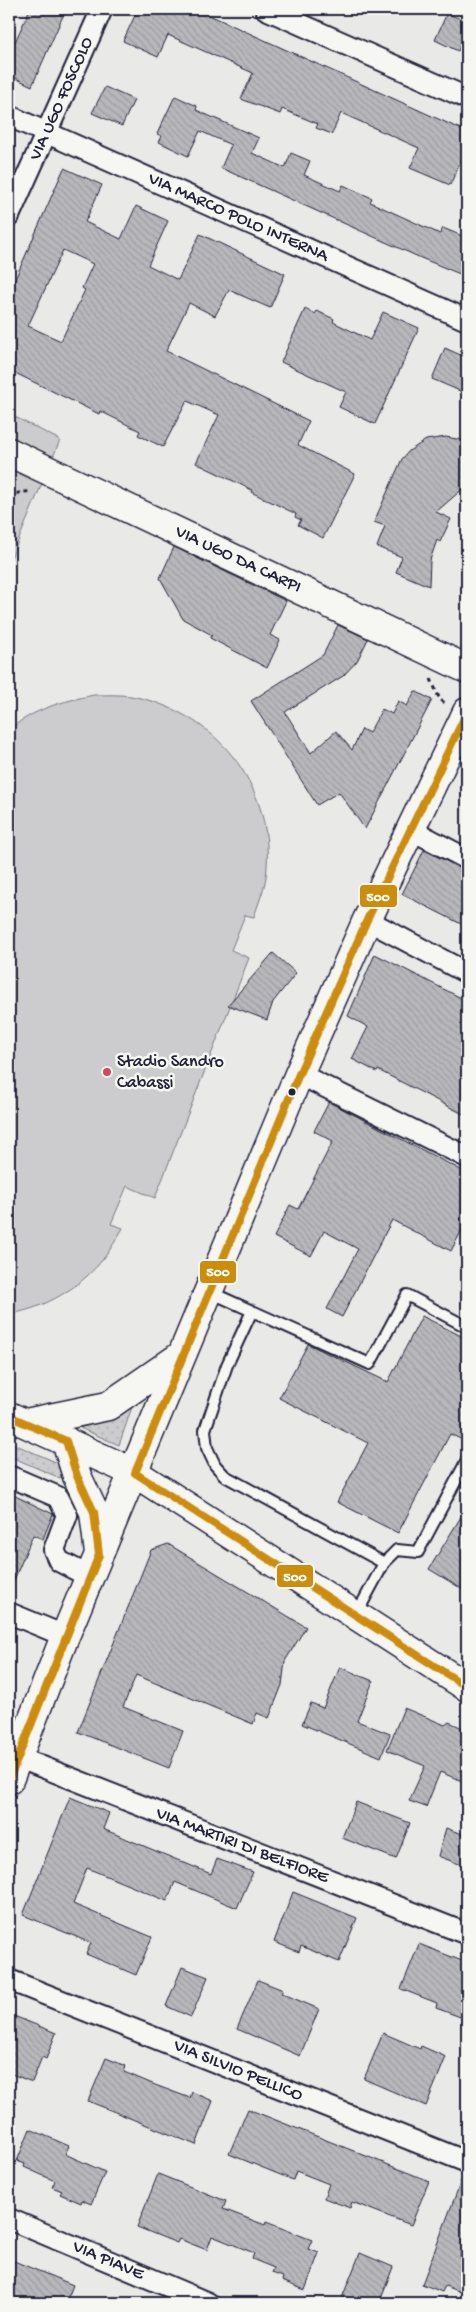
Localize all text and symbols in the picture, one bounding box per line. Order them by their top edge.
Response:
street label: VIA UGO FOSCOLO [25,34,99,165]
street label: VIA MARCO POLO INTERNA [144,168,333,268]
street label: VIA UGO DA CARPI [171,521,304,598]
line badge: 500 [359,884,398,908]
text: 500 [366,890,390,907]
place label: Stadio Sandro Cabassi [117,1052,224,1094]
marker: Stadio Sandro Cabassi [101,1066,113,1078]
unlabelled marker [287,1087,297,1097]
line badge: 500 [199,1260,237,1284]
text: 500 [206,1265,230,1282]
line badge: 500 [276,1564,314,1588]
text: 500 [283,1570,307,1587]
street label: VIA MARTIRI DI BELFIORE [152,1803,332,1889]
street label: VIA SILVIO PELLICO [170,2035,306,2106]
street label: VIA PIAVE [68,2236,147,2286]

